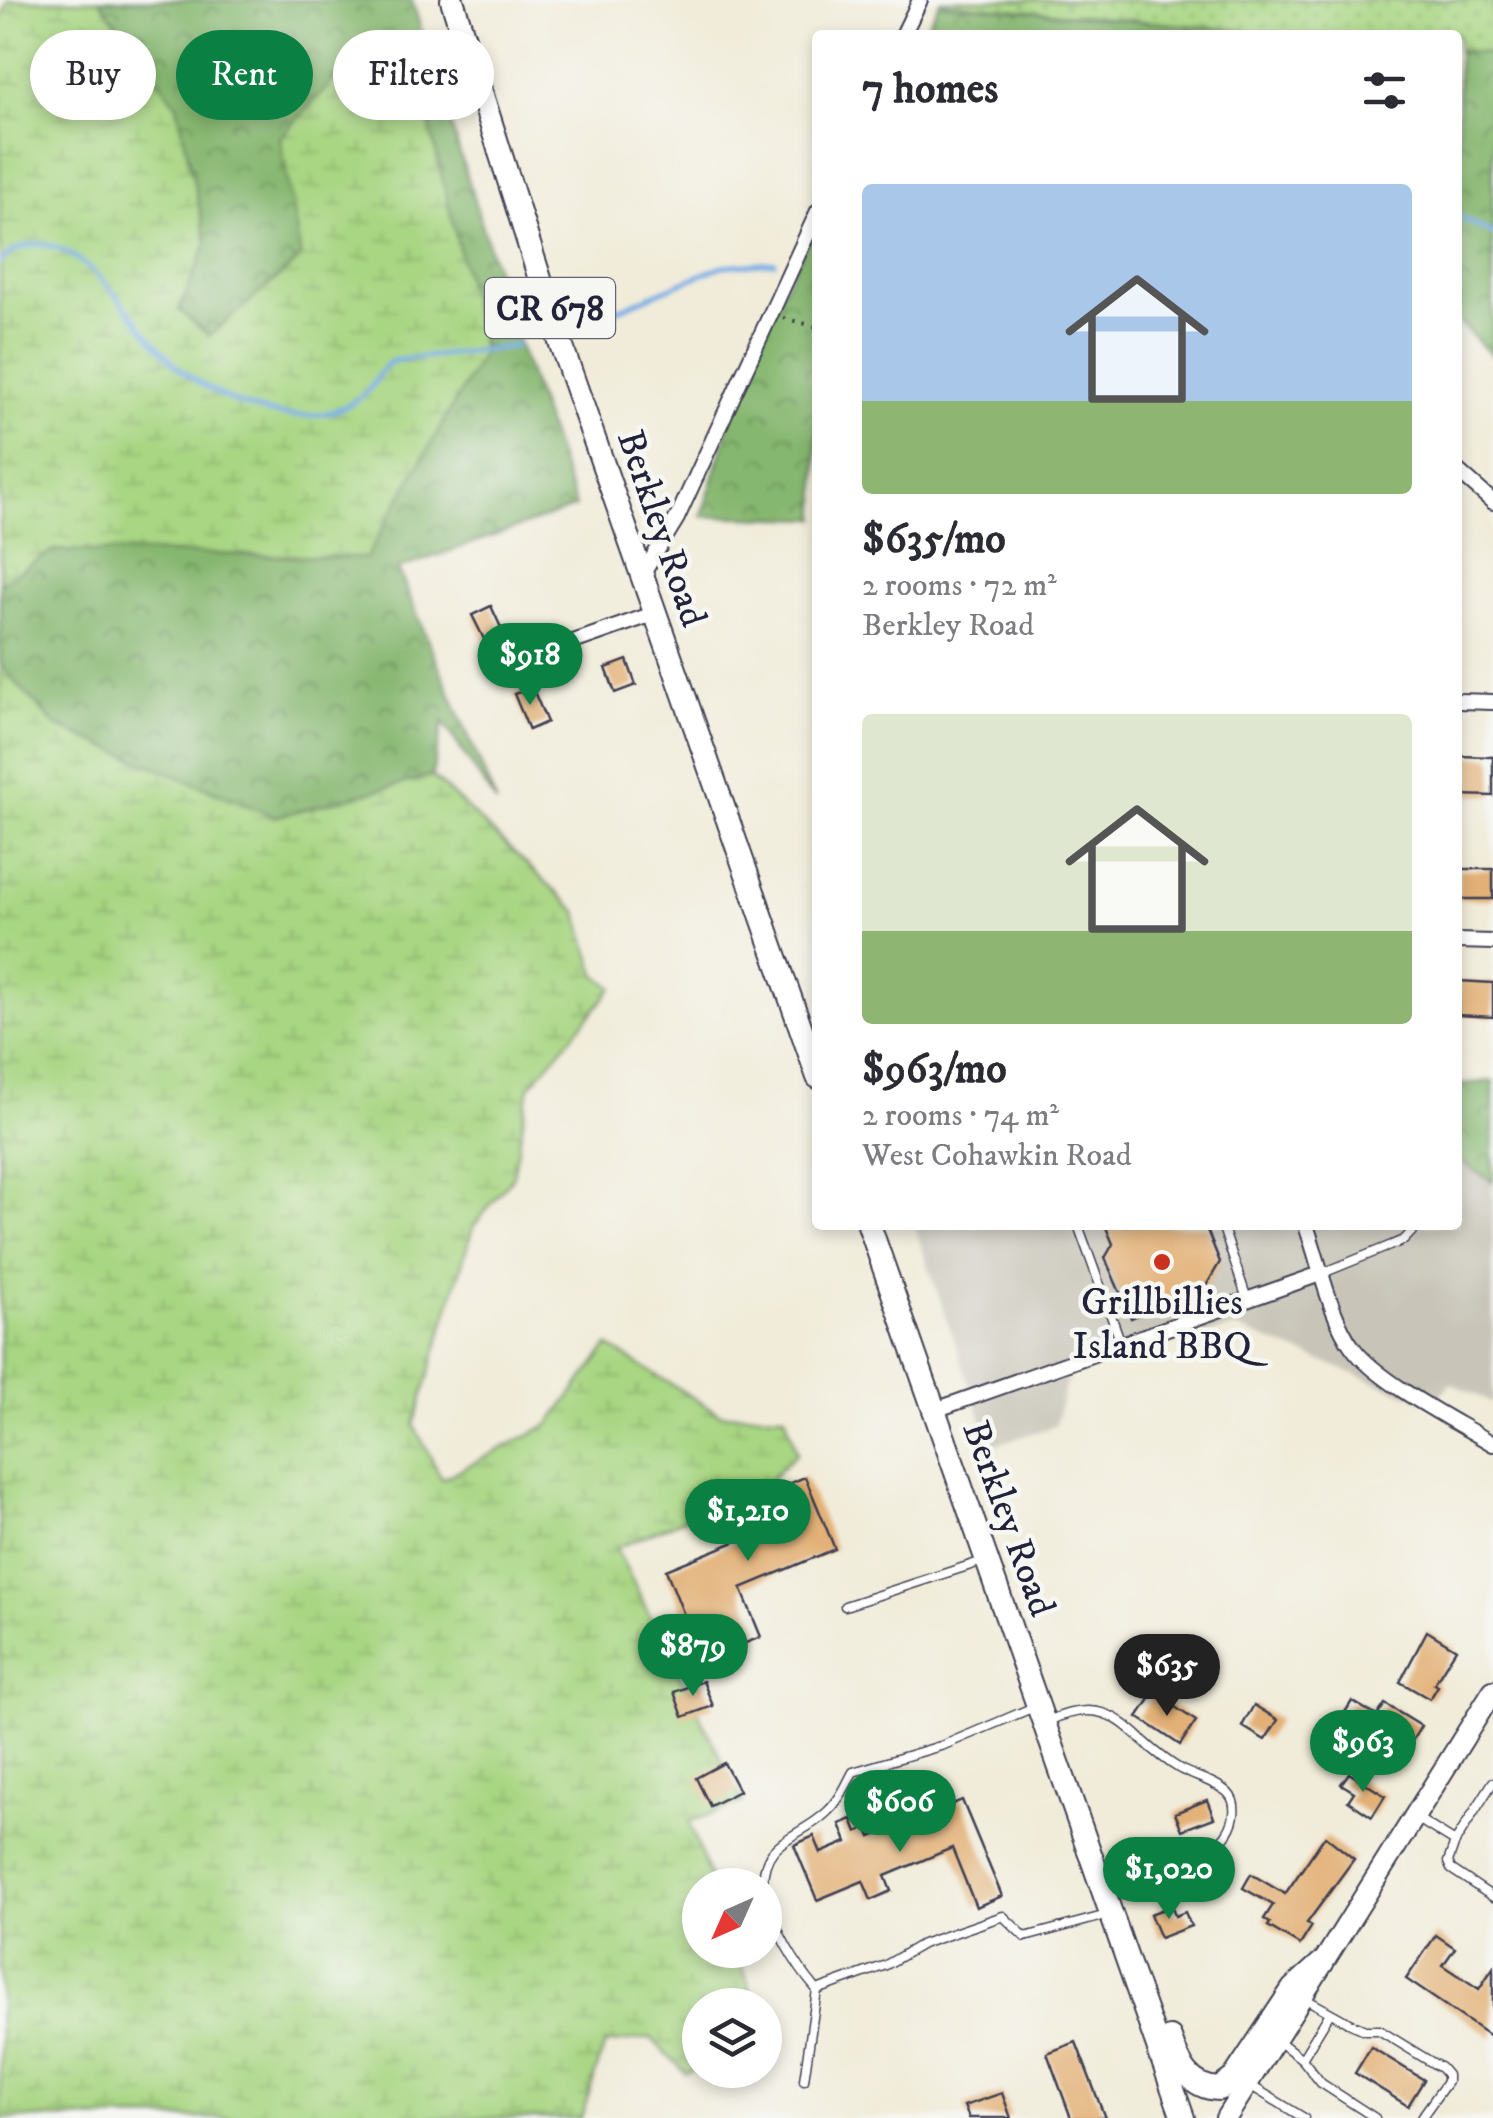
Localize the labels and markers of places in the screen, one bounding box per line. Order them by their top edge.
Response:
pin: $918 [471,623,589,708]
marker: Grillbillies Island BBQ [1151,1251,1173,1273]
place label: Grillbillies Island BBQ [1072,1279,1268,1371]
pin: $1,210 [667,1479,829,1564]
pin: $879 [634,1614,752,1699]
pin: $635 [1108,1634,1226,1719]
pin: $963 [1304,1710,1422,1795]
pin: $606 [841,1770,959,1855]
pin: $1,020 [1088,1837,1250,1922]

